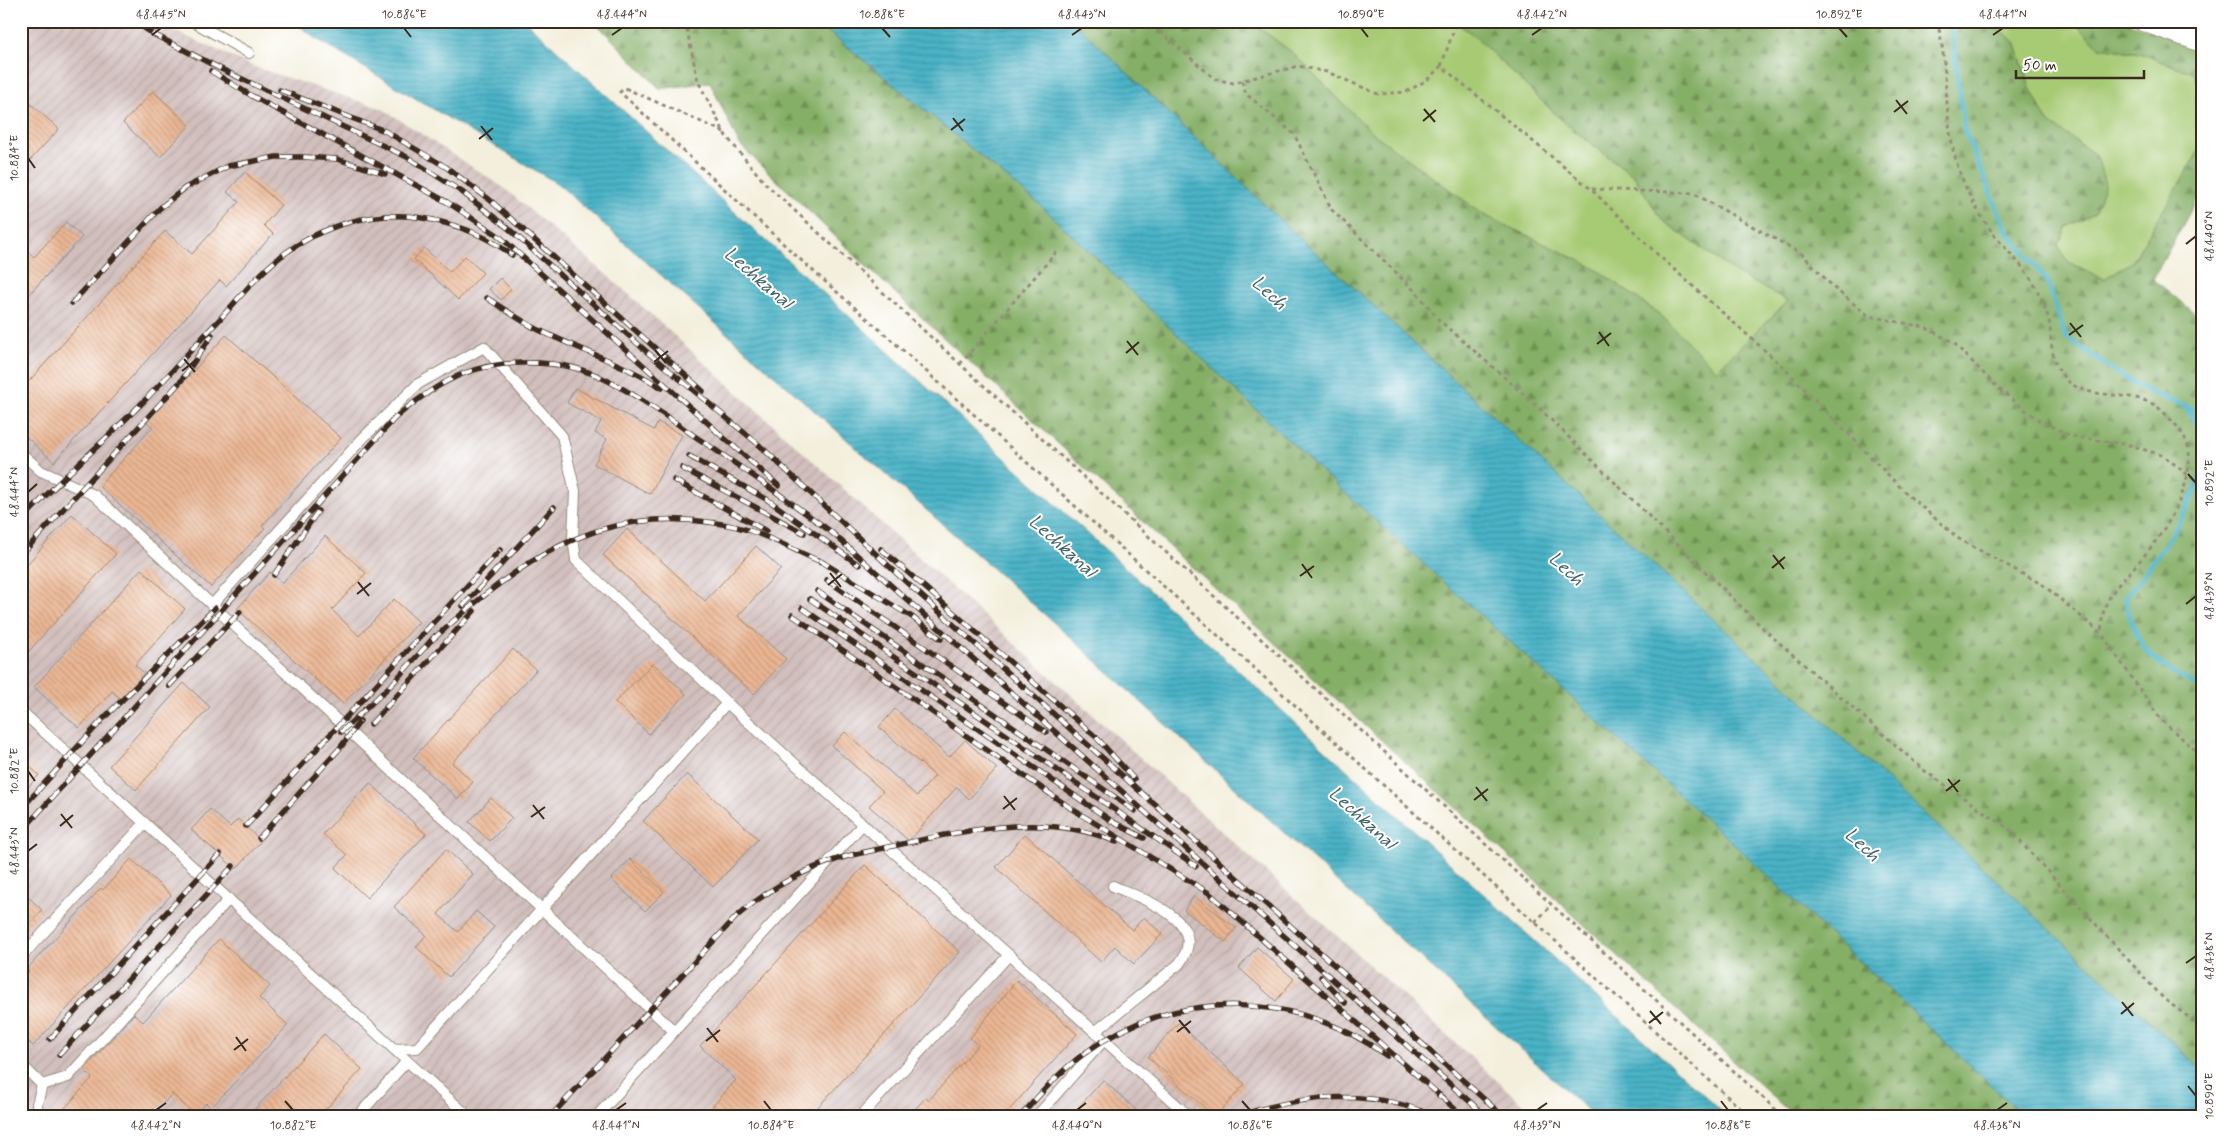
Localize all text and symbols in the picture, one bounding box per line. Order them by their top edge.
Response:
text: 48.445°N [136,7,186,23]
text: 10.886°E [381,7,427,23]
text: 48.444°N [597,7,647,23]
text: 10.888°E [859,7,905,23]
text: 48.443°N [1058,7,1106,23]
text: 10.890°E [1337,7,1385,23]
text: 48.442°N [1517,7,1567,23]
text: 10.892°E [1815,7,1863,23]
text: 48.441°N [1979,7,2027,23]
scale bar [2016,48,2143,80]
text: 50 m [2023,56,2057,76]
text: 10.884°E [7,135,23,181]
text: 48.440°N [2202,211,2218,261]
water label: Lechkanal [719,242,800,317]
water label: Lech [1246,270,1292,316]
text: 10.892°E [2202,459,2218,507]
text: 48.444°N [7,467,23,517]
water label: Lechkanal [1023,509,1103,585]
water label: Lech [1543,546,1589,592]
text: 48.439°N [2202,573,2218,619]
text: 10.882°E [7,748,23,794]
water label: Lechkanal [1323,781,1403,857]
water label: Lech [1839,822,1885,868]
text: 48.443°N [7,827,23,875]
text: 48.438°N [2202,933,2218,979]
text: 10.890°E [2202,1072,2218,1120]
text: 48.442°N [131,1118,181,1134]
text: 10.882°E [270,1118,316,1134]
text: 48.441°N [592,1118,640,1134]
text: 10.884°E [748,1118,794,1134]
text: 48.440°N [1052,1118,1102,1134]
text: 10.886°E [1227,1118,1273,1134]
text: 48.439°N [1514,1118,1560,1134]
text: 10.888°E [1705,1118,1751,1134]
text: 48.438°N [1974,1118,2020,1134]

